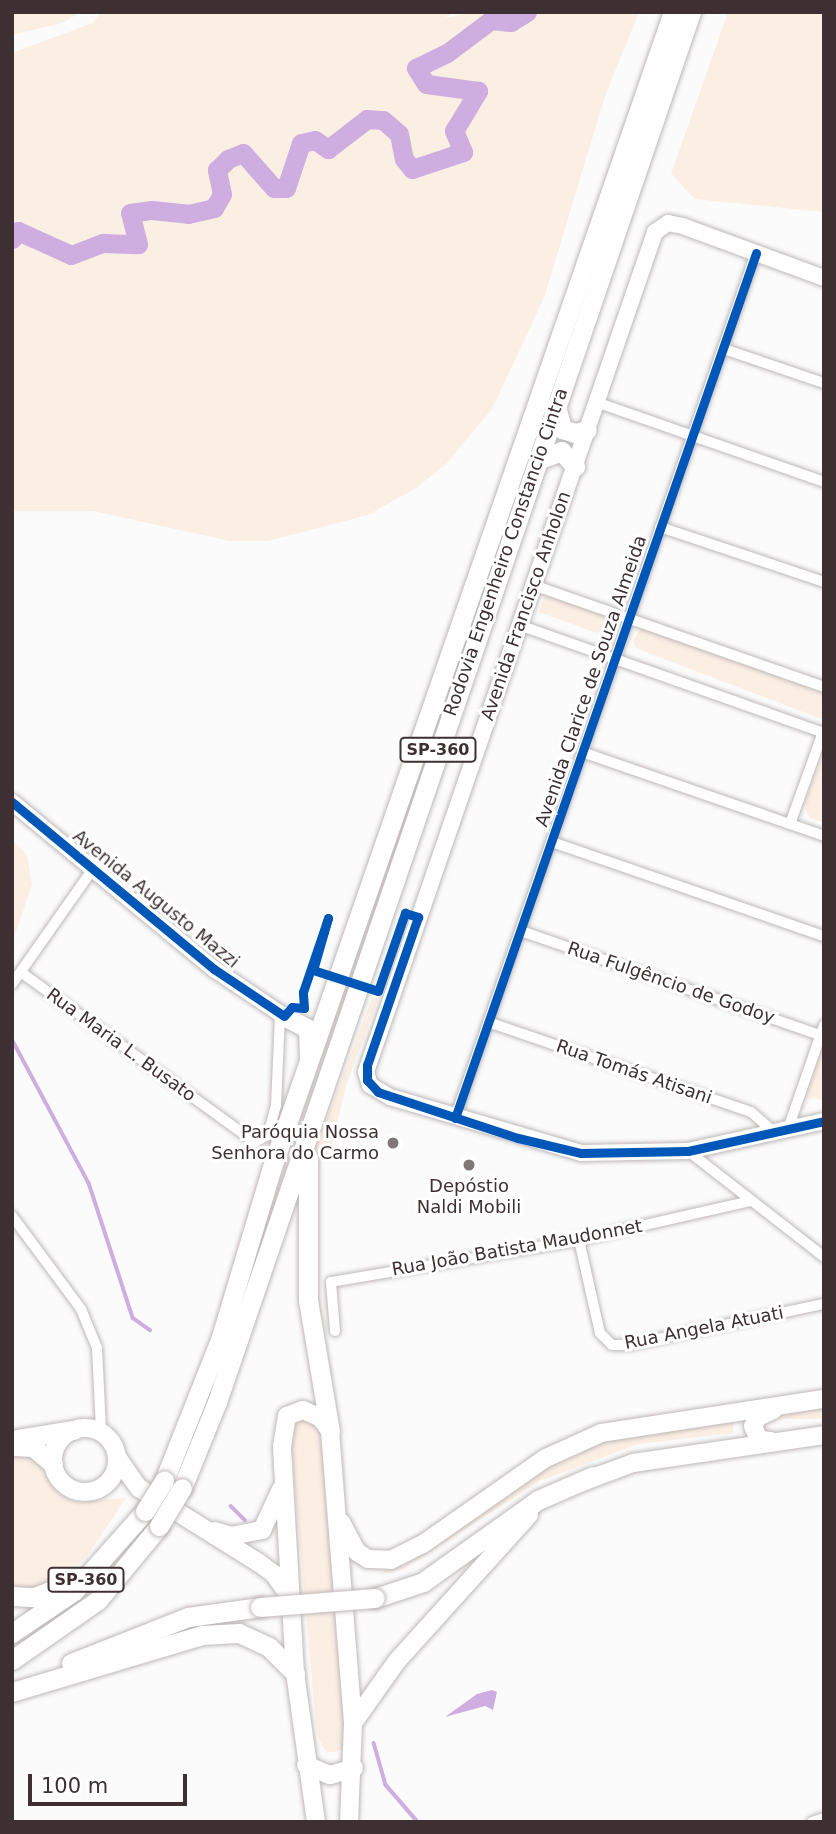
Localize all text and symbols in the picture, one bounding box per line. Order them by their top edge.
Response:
street label: Rodovia Engenheiro Constancio Cintra [440,385,572,719]
street label: Avenida Francisco Anholon [477,489,575,723]
street label: Avenida Clarice de Souza Almeida [531,532,651,830]
road number: SP-360 [398,737,478,762]
street label: Avenida Augusto Mazzi [68,825,244,973]
street label: Rua Fulgêncio de Godoy [565,937,777,1029]
street label: Rua Maria L. Busato [42,984,200,1106]
street label: Rua Tomás Atisani [553,1035,715,1109]
place label: Paróquia Nossa Senhora do Carmo [211,1122,379,1164]
marker: Paróquia Nossa Senhora do Carmo [385,1135,401,1151]
marker: Depóstio Naldi Mobili [461,1157,477,1173]
place label: Depóstio Naldi Mobili [417,1176,521,1218]
street label: Rua João Batista Maudonnet [390,1215,644,1281]
street label: Rua Angela Atuati [623,1302,785,1354]
road number: SP-360 [46,1568,126,1592]
scale bar [32,1760,191,1804]
text: 100 m [41,1774,108,1798]

